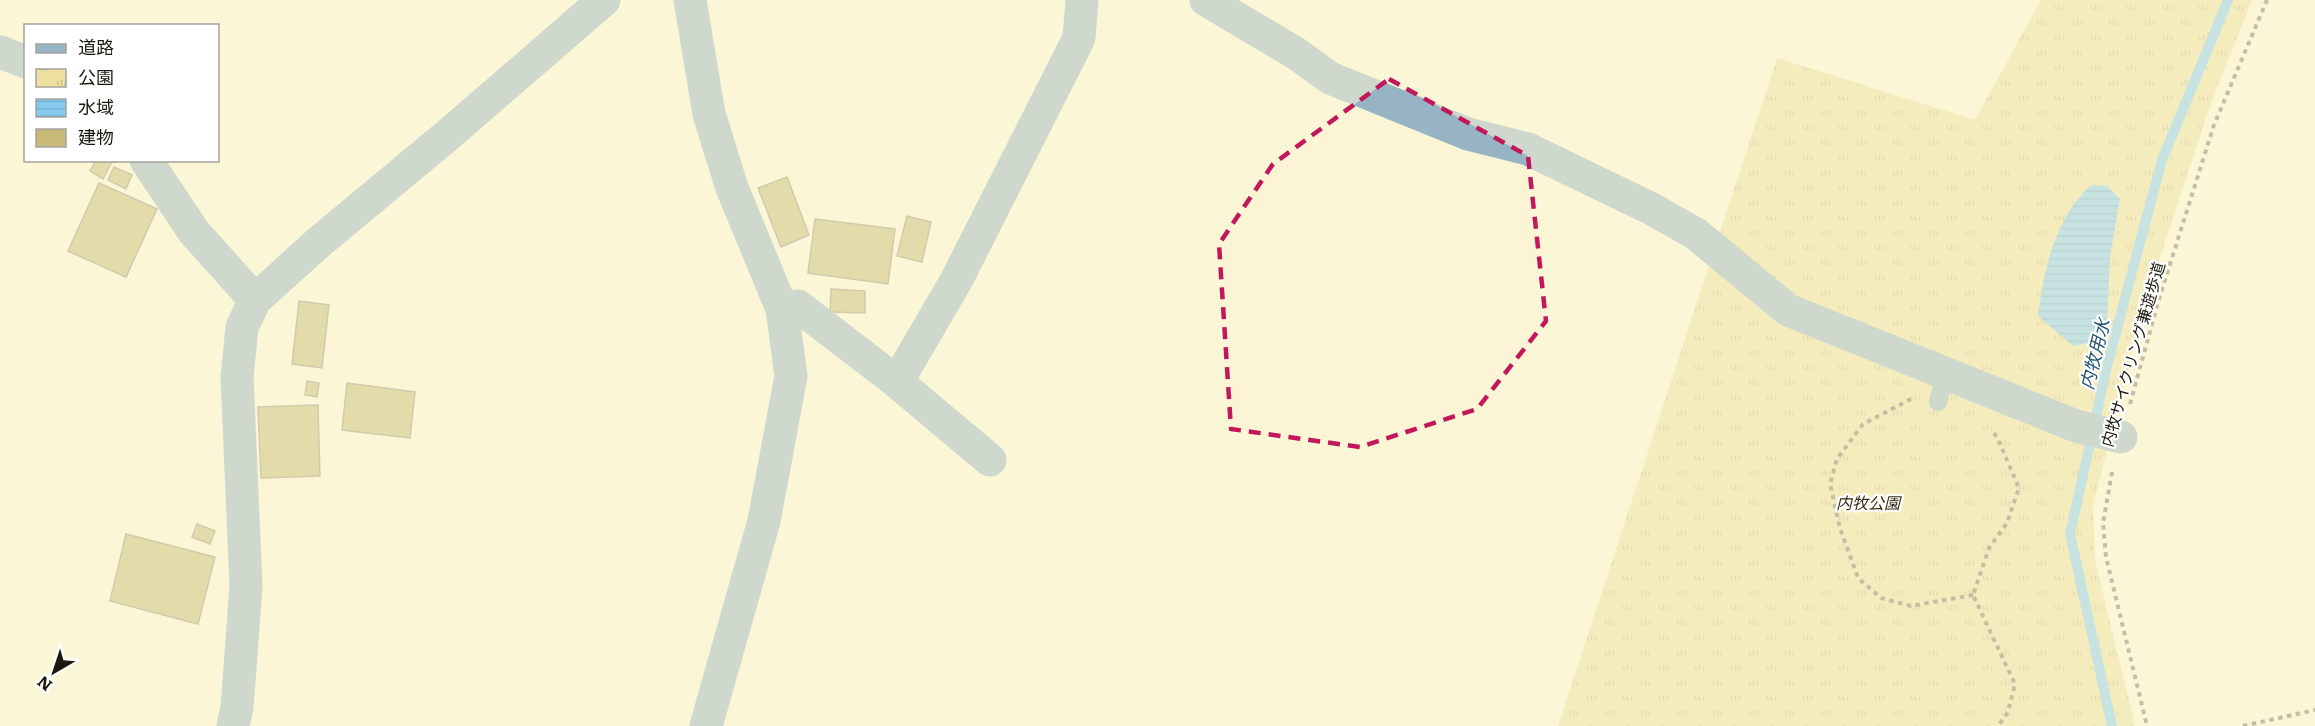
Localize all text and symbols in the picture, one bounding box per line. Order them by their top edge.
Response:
legend [24,24,219,162]
text: 道路 [78,33,114,60]
text: 公園 [78,63,114,90]
text: 水域 [78,93,114,120]
text: 建物 [78,123,114,150]
street label: 内牧サイクリング兼遊歩道 [2094,259,2170,449]
water label: 内牧用水 [2072,314,2116,392]
park label: 内牧公園 [1836,490,1902,514]
north arrow [24,642,84,702]
text: N [31,671,57,698]

